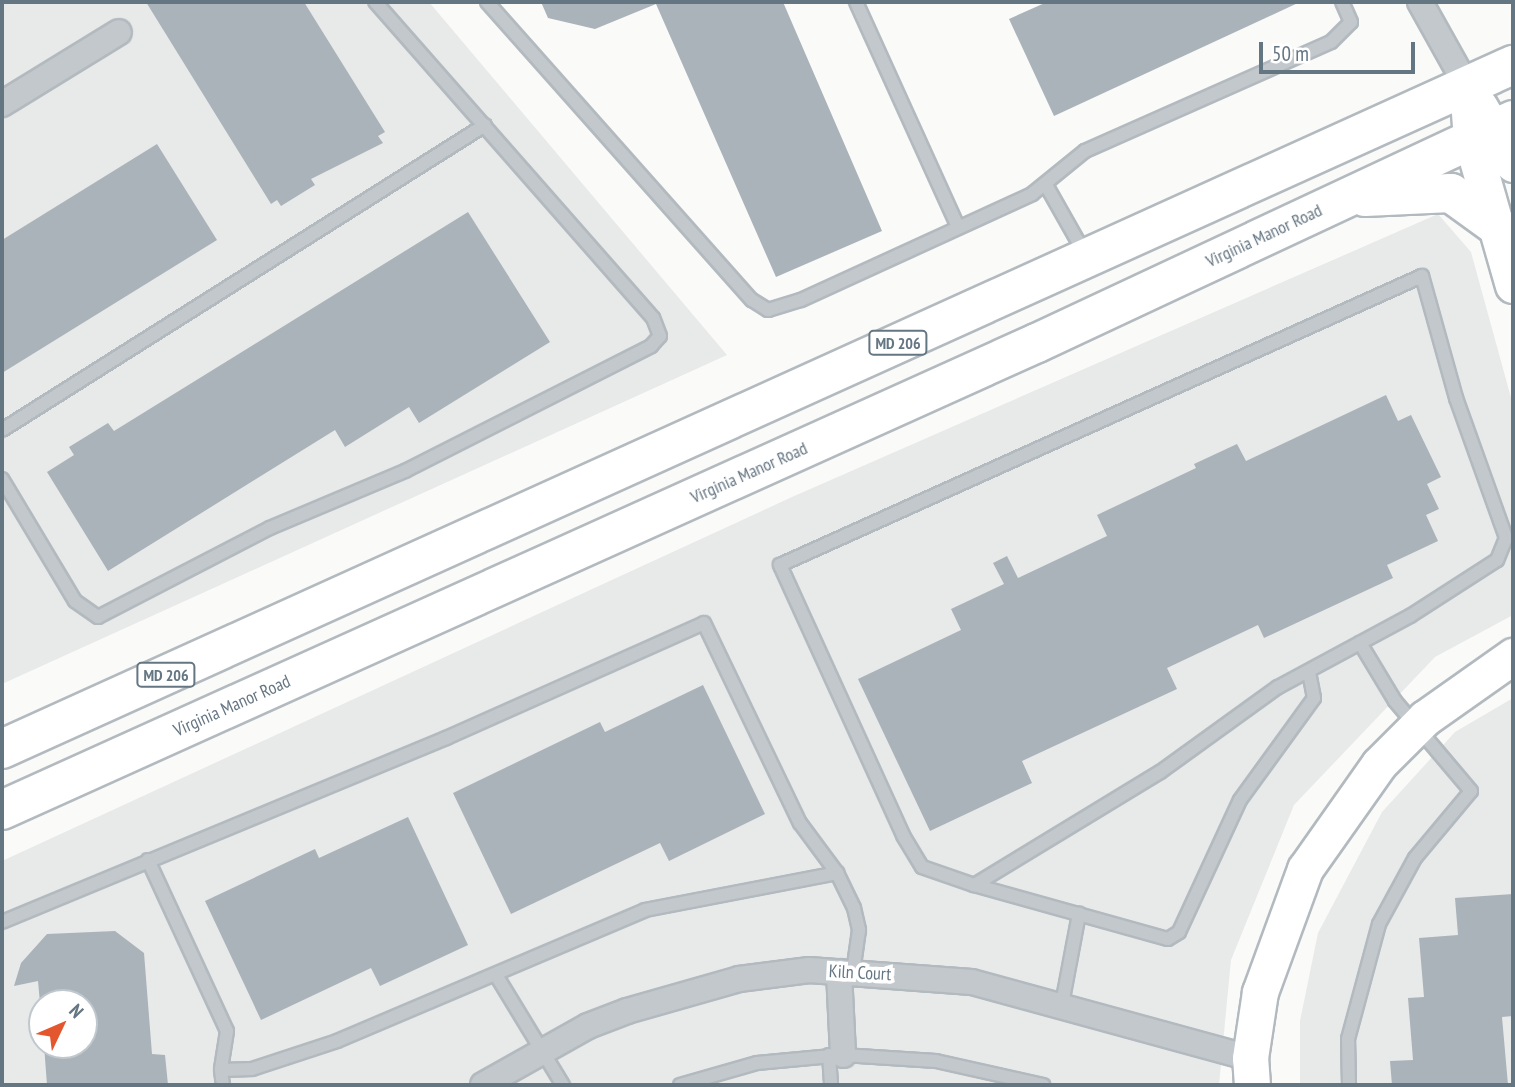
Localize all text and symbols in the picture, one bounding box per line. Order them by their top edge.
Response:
scale bar [1263,28,1419,72]
text: 50 m [1272,40,1309,67]
street label: Virginia Manor Road [1203,200,1325,272]
road number: MD 206 [868,330,928,356]
street label: Virginia Manor Road [687,438,811,508]
road number: MD 206 [136,662,196,688]
street label: Virginia Manor Road [170,671,294,741]
street label: Kiln Court [828,961,892,985]
north arrow [28,989,98,1059]
text: N [64,999,89,1023]

